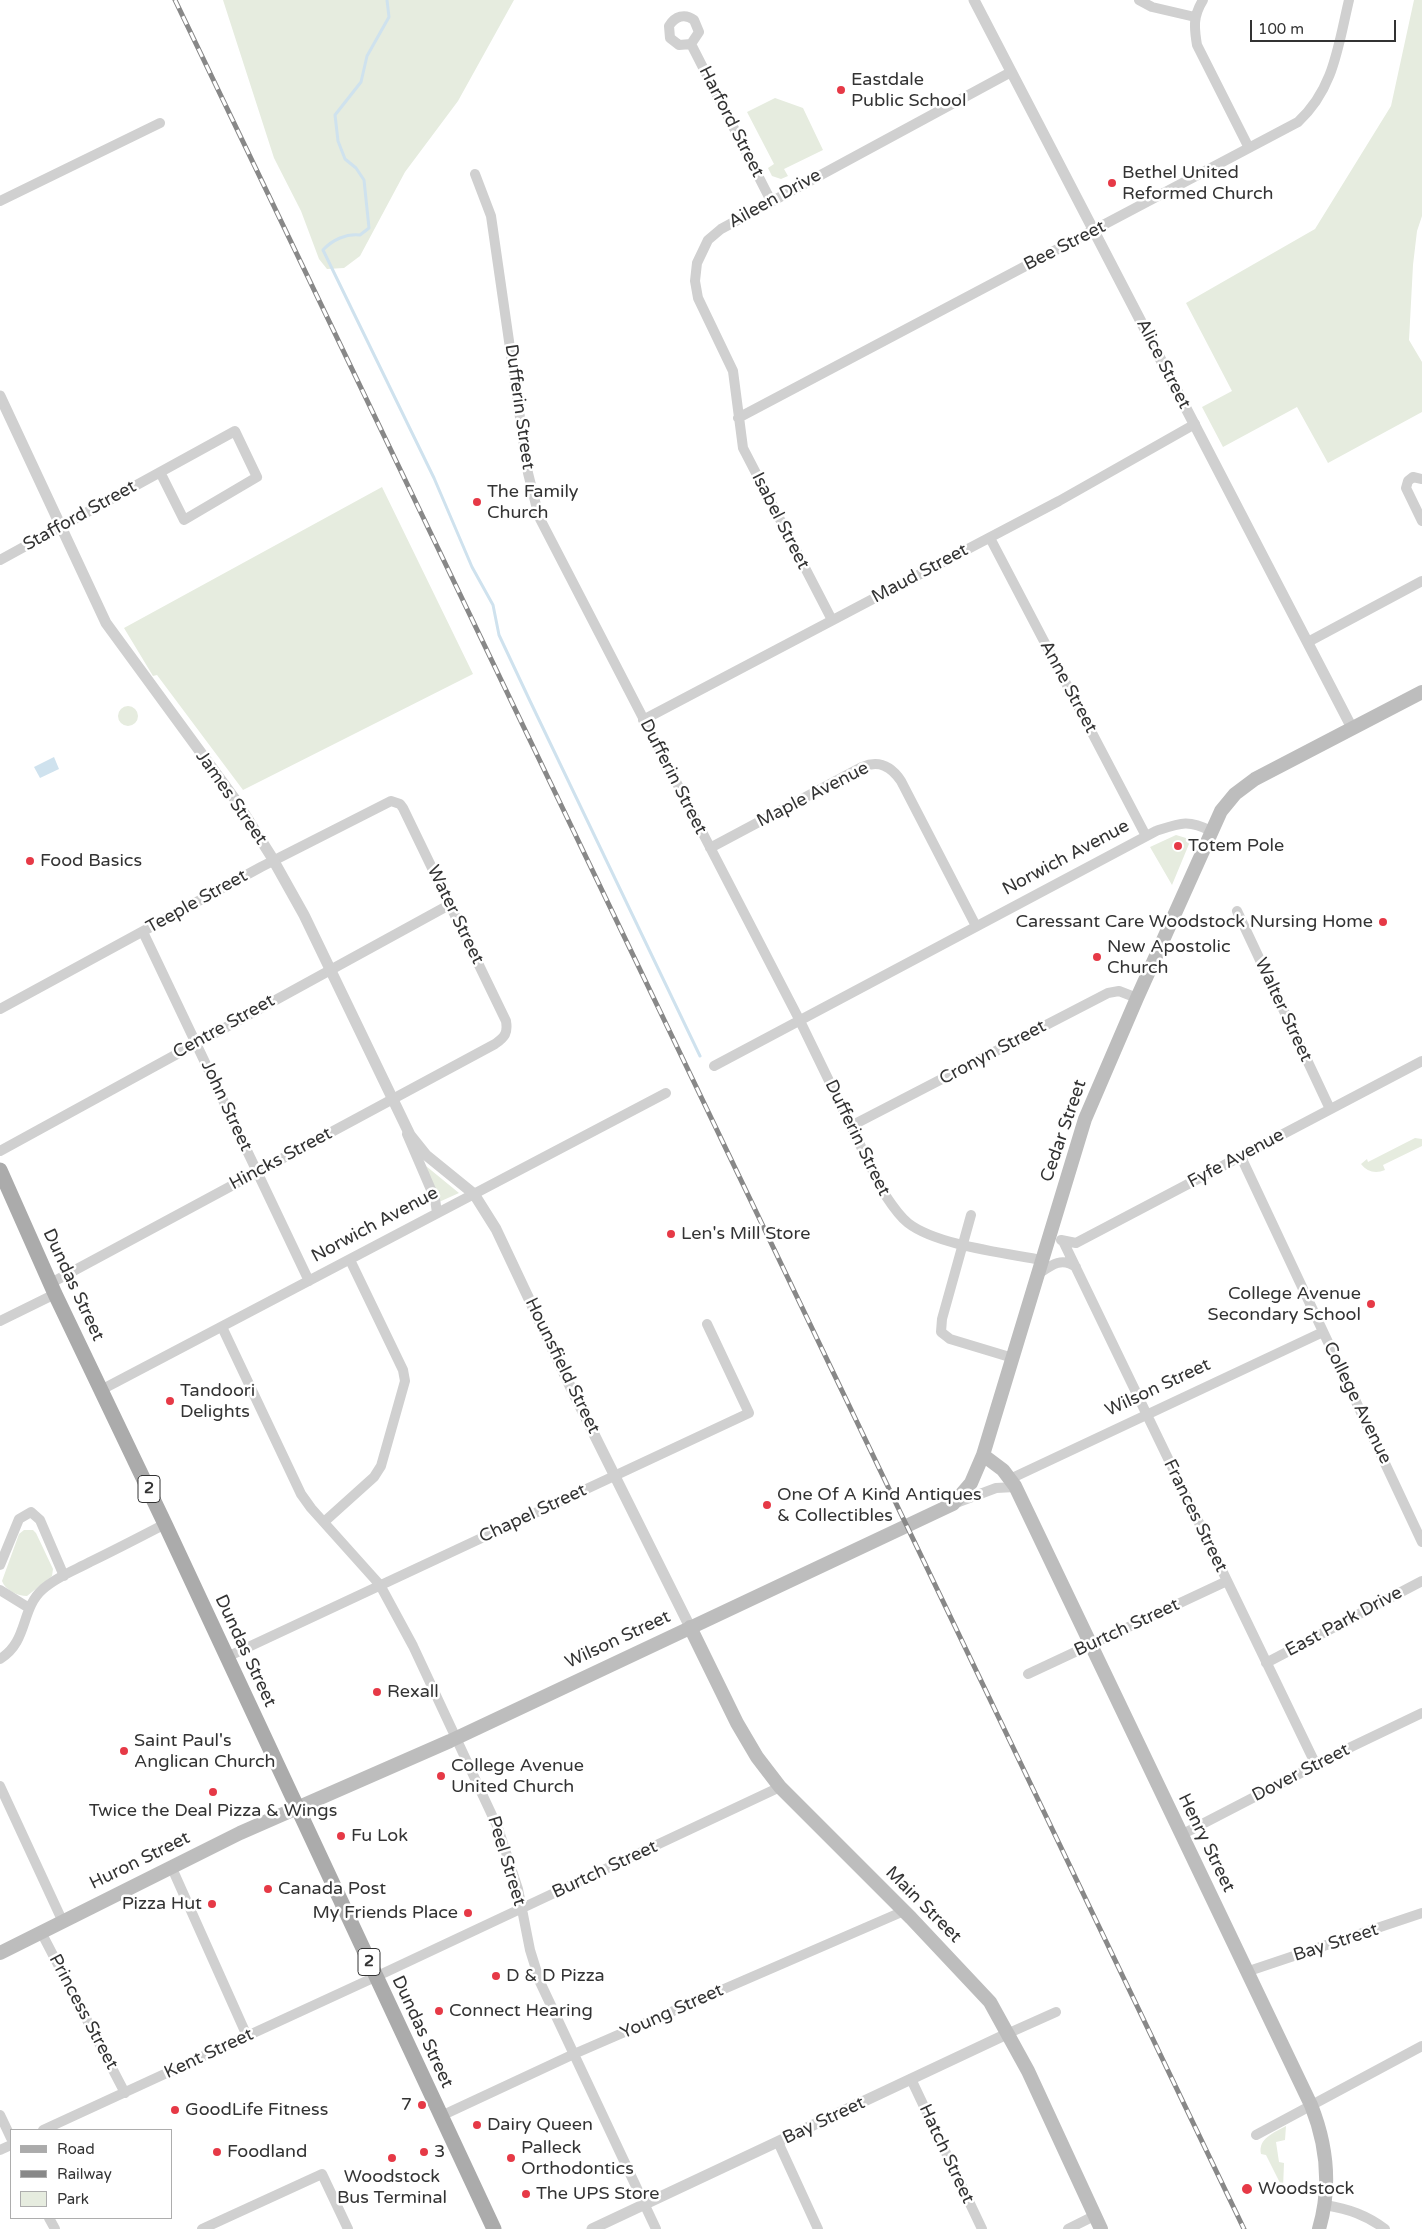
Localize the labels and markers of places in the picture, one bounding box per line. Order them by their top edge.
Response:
place label: Eastdale Public School [851,69,967,112]
marker: Eastdale Public School [835,84,847,96]
place label: Bethel United Reformed Church [1122,162,1273,204]
marker: Bethel United Reformed Church [1106,177,1118,189]
place label: The Family Church [487,481,579,524]
marker: The Family Church [471,496,483,508]
place label: Totem Pole [1188,835,1284,857]
marker: Totem Pole [1172,840,1184,852]
place label: Food Basics [40,850,142,872]
marker: Food Basics [24,855,36,867]
place label: Caressant Care Woodstock Nursing Home [1016,911,1373,933]
marker: Caressant Care Woodstock Nursing Home [1377,916,1389,928]
place label: New Apostolic Church [1107,936,1231,979]
marker: New Apostolic Church [1091,951,1103,963]
place label: Len's Mill Store [681,1223,810,1245]
marker: Len's Mill Store [665,1228,677,1240]
place label: College Avenue Secondary School [1208,1283,1361,1326]
marker: College Avenue Secondary School [1365,1298,1377,1310]
place label: Tandoori Delights [180,1380,255,1422]
marker: Tandoori Delights [164,1395,176,1407]
place label: One Of A Kind Antiques & Collectibles [777,1484,982,1526]
marker: One Of A Kind Antiques & Collectibles [761,1499,773,1511]
place label: Rexall [387,1681,439,1703]
marker: Rexall [371,1686,383,1698]
place label: Saint Paul's Anglican Church [134,1730,275,1772]
marker: Saint Paul's Anglican Church [118,1745,130,1757]
place label: College Avenue United Church [451,1755,584,1798]
marker: College Avenue United Church [435,1770,447,1782]
marker: Twice the Deal Pizza & Wings [207,1786,219,1798]
place label: Twice the Deal Pizza & Wings [89,1800,337,1822]
place label: Fu Lok [351,1825,408,1847]
marker: Fu Lok [335,1830,347,1842]
place label: Canada Post [278,1878,386,1900]
marker: Canada Post [262,1883,274,1895]
place label: Pizza Hut [122,1893,202,1915]
marker: Pizza Hut [206,1898,218,1910]
place label: My Friends Place [312,1902,458,1924]
marker: My Friends Place [462,1907,474,1919]
place label: D & D Pizza [506,1965,605,1987]
marker: D & D Pizza [490,1970,502,1982]
place label: Connect Hearing [449,2000,593,2022]
marker: Connect Hearing [433,2005,445,2017]
place label: 7 [401,2094,412,2116]
place label: GoodLife Fitness [185,2099,328,2121]
marker: 7 [416,2099,428,2111]
marker: GoodLife Fitness [169,2104,181,2116]
place label: Dairy Queen [487,2114,593,2136]
marker: Dairy Queen [471,2119,483,2131]
place label: Palleck Orthodontics [521,2137,634,2180]
place label: Foodland [227,2141,307,2163]
place label: 3 [434,2141,445,2163]
marker: Foodland [211,2146,223,2158]
marker: 3 [418,2146,430,2158]
marker: Woodstock Bus Terminal [386,2152,398,2164]
marker: Palleck Orthodontics [505,2152,517,2164]
place label: Woodstock Bus Terminal [337,2166,447,2208]
place label: Woodstock [1258,2178,1354,2200]
marker: Woodstock [1240,2182,1254,2196]
place label: The UPS Store [536,2183,659,2205]
marker: The UPS Store [520,2188,532,2200]

